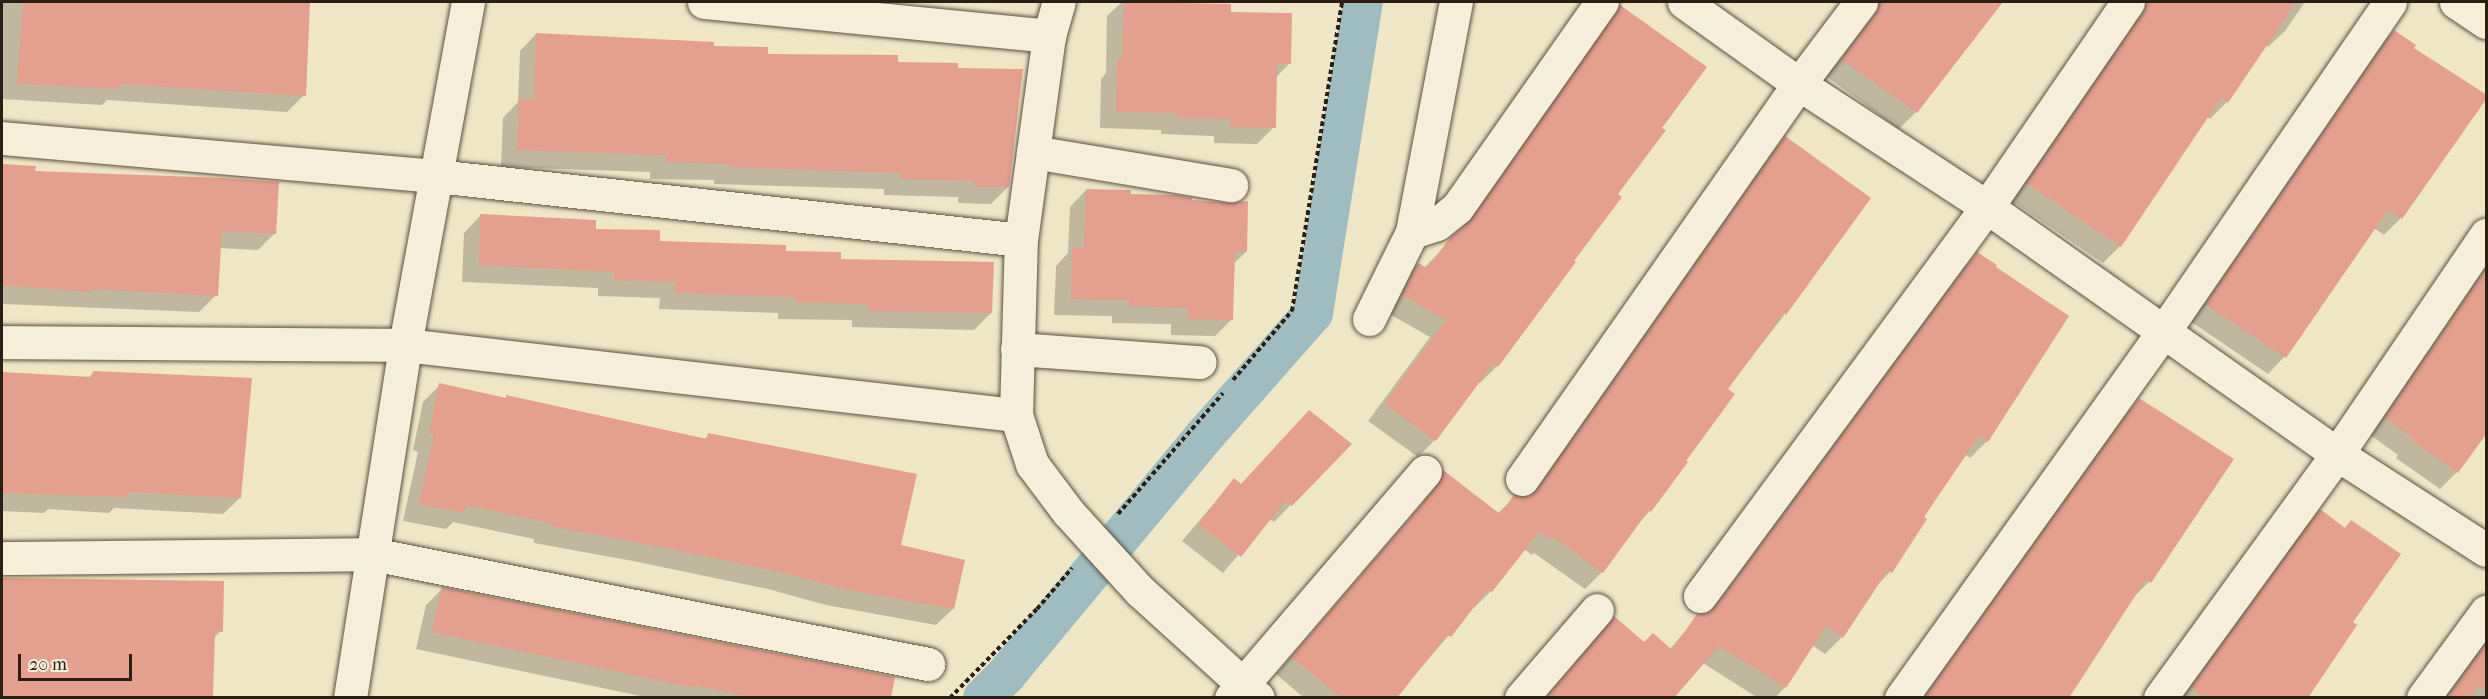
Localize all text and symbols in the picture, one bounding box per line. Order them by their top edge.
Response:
scale bar [21,642,135,680]
text: 20 m [29,654,67,675]

